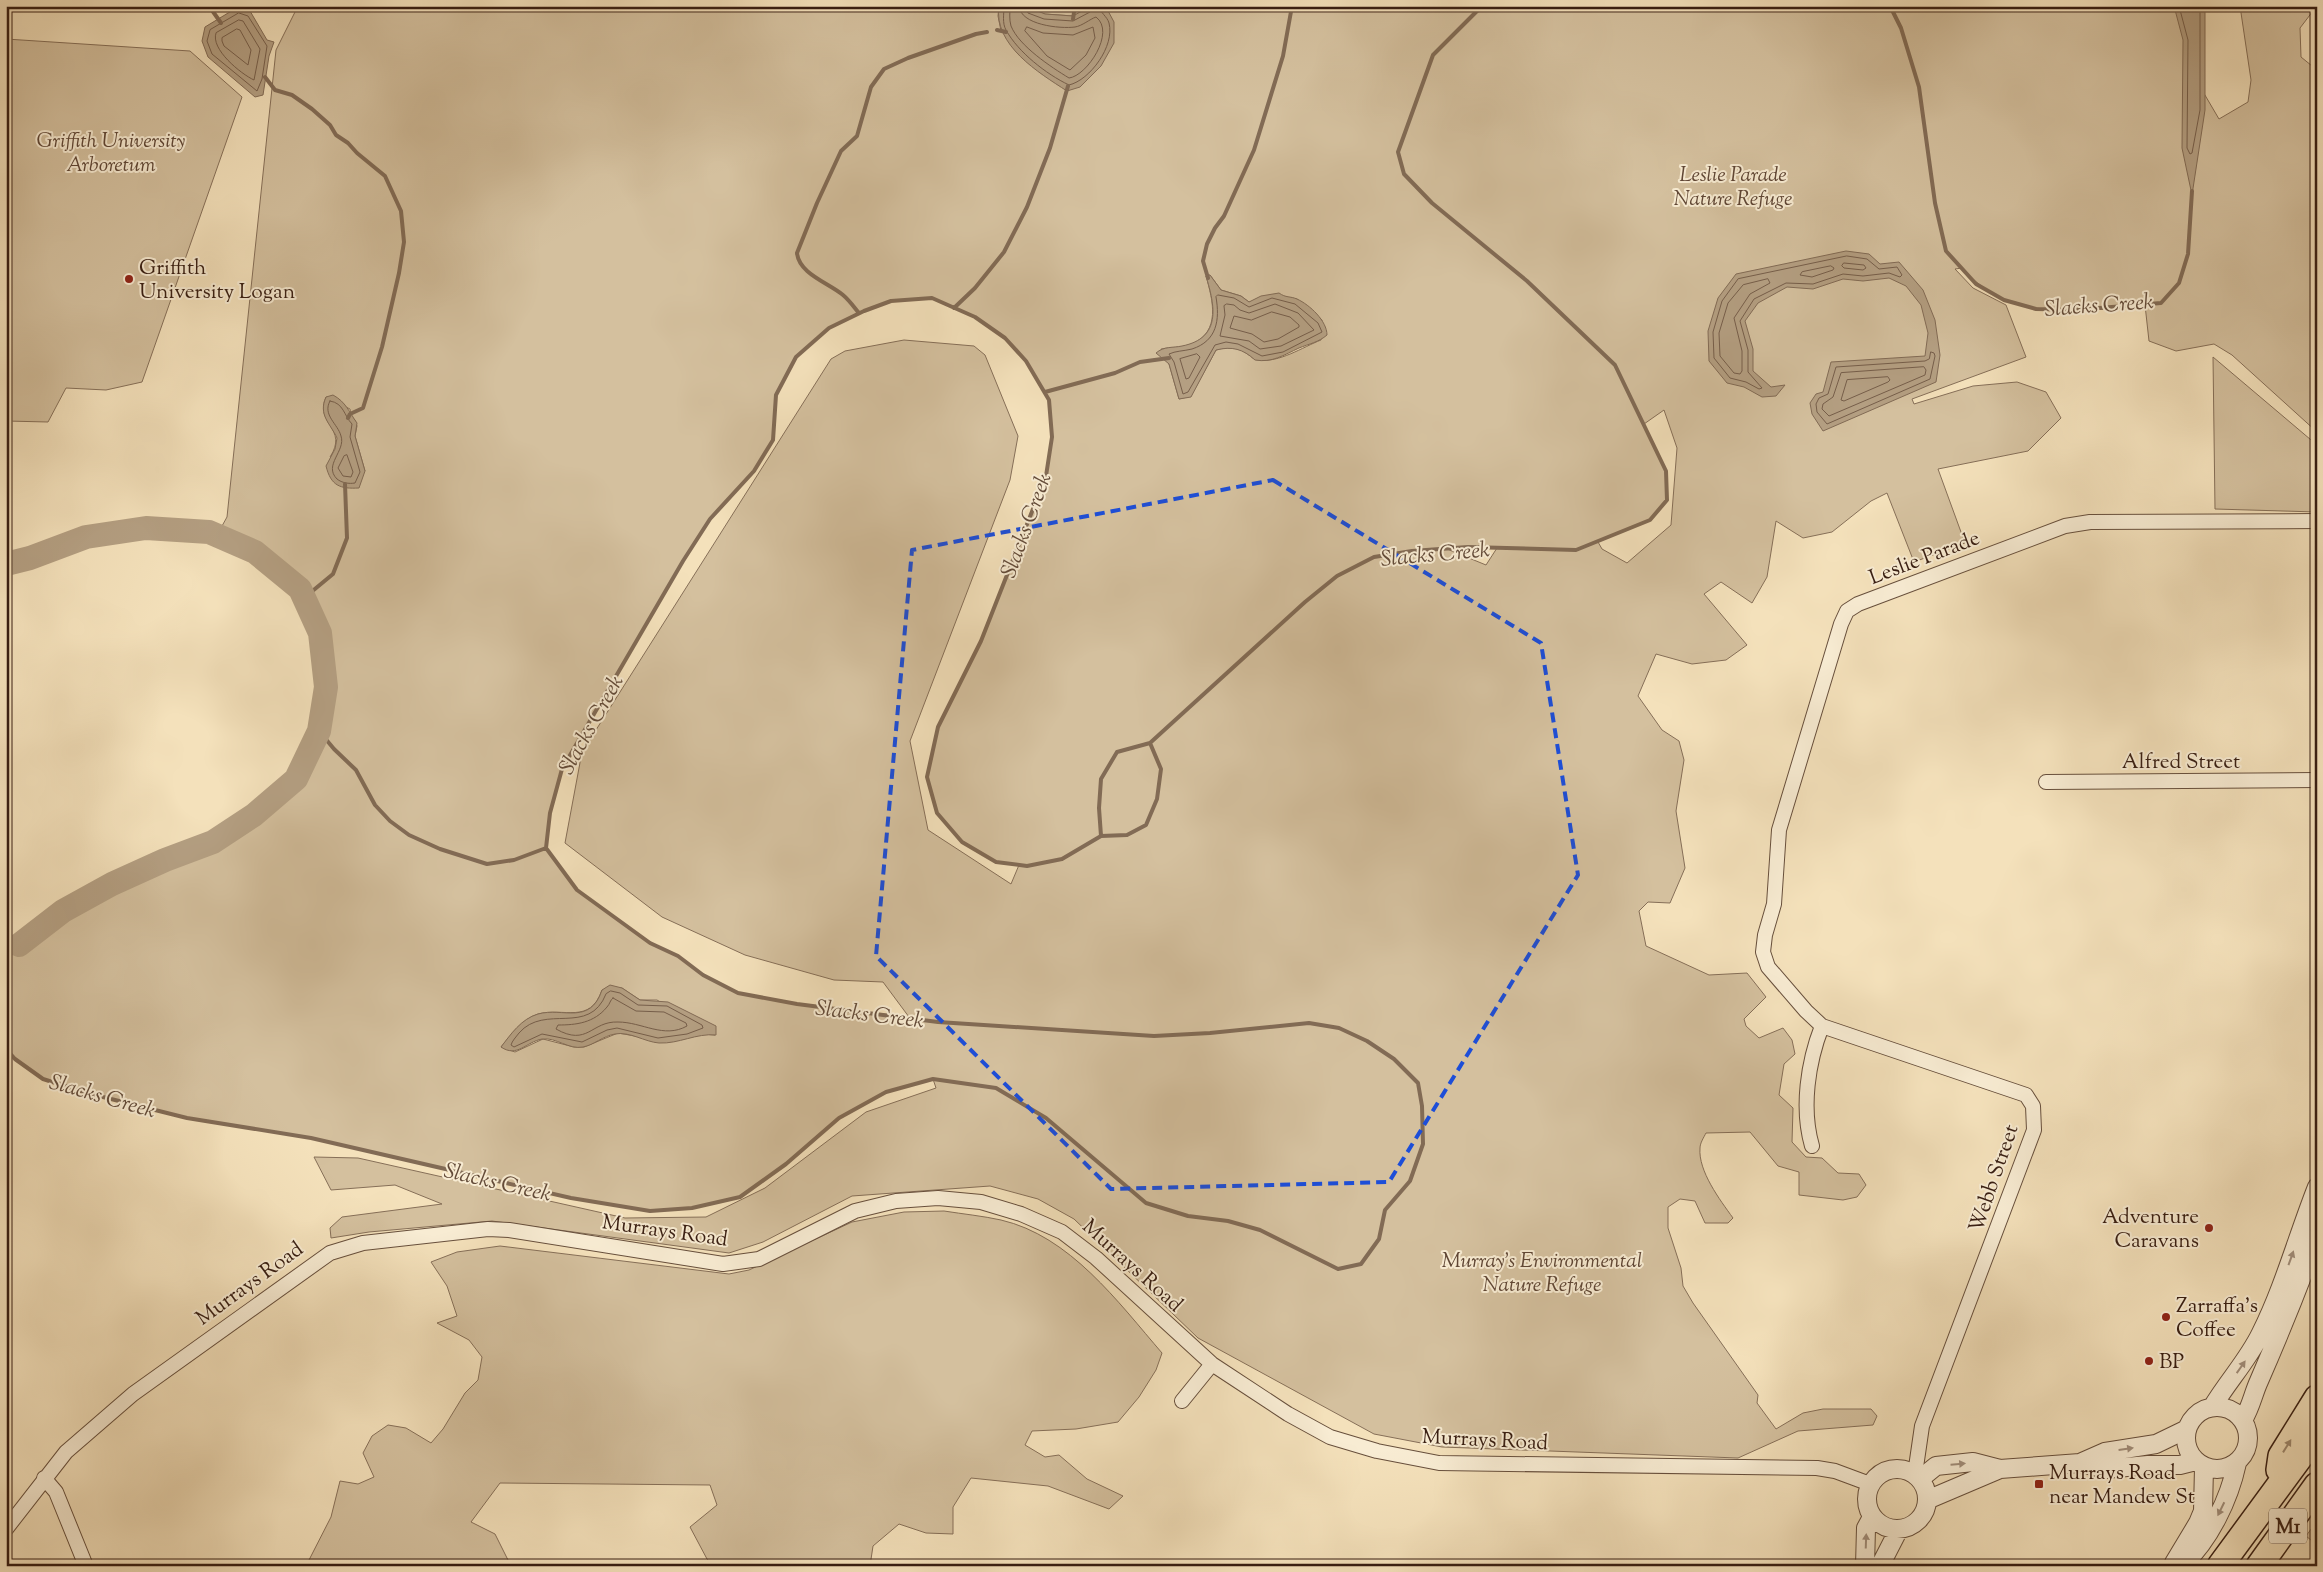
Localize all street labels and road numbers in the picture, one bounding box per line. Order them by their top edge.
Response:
street label: Leslie Parade [1865,524,1984,594]
street label: Alfred Street [2122,748,2240,778]
street label: Webb Street [1962,1121,2027,1237]
street label: Murrays Road [600,1208,730,1256]
street label: Murrays Road [1075,1213,1189,1320]
street label: Murrays Road [190,1235,310,1334]
street label: Murrays Road [1421,1423,1549,1459]
road number: M1 [2269,1508,2307,1544]

